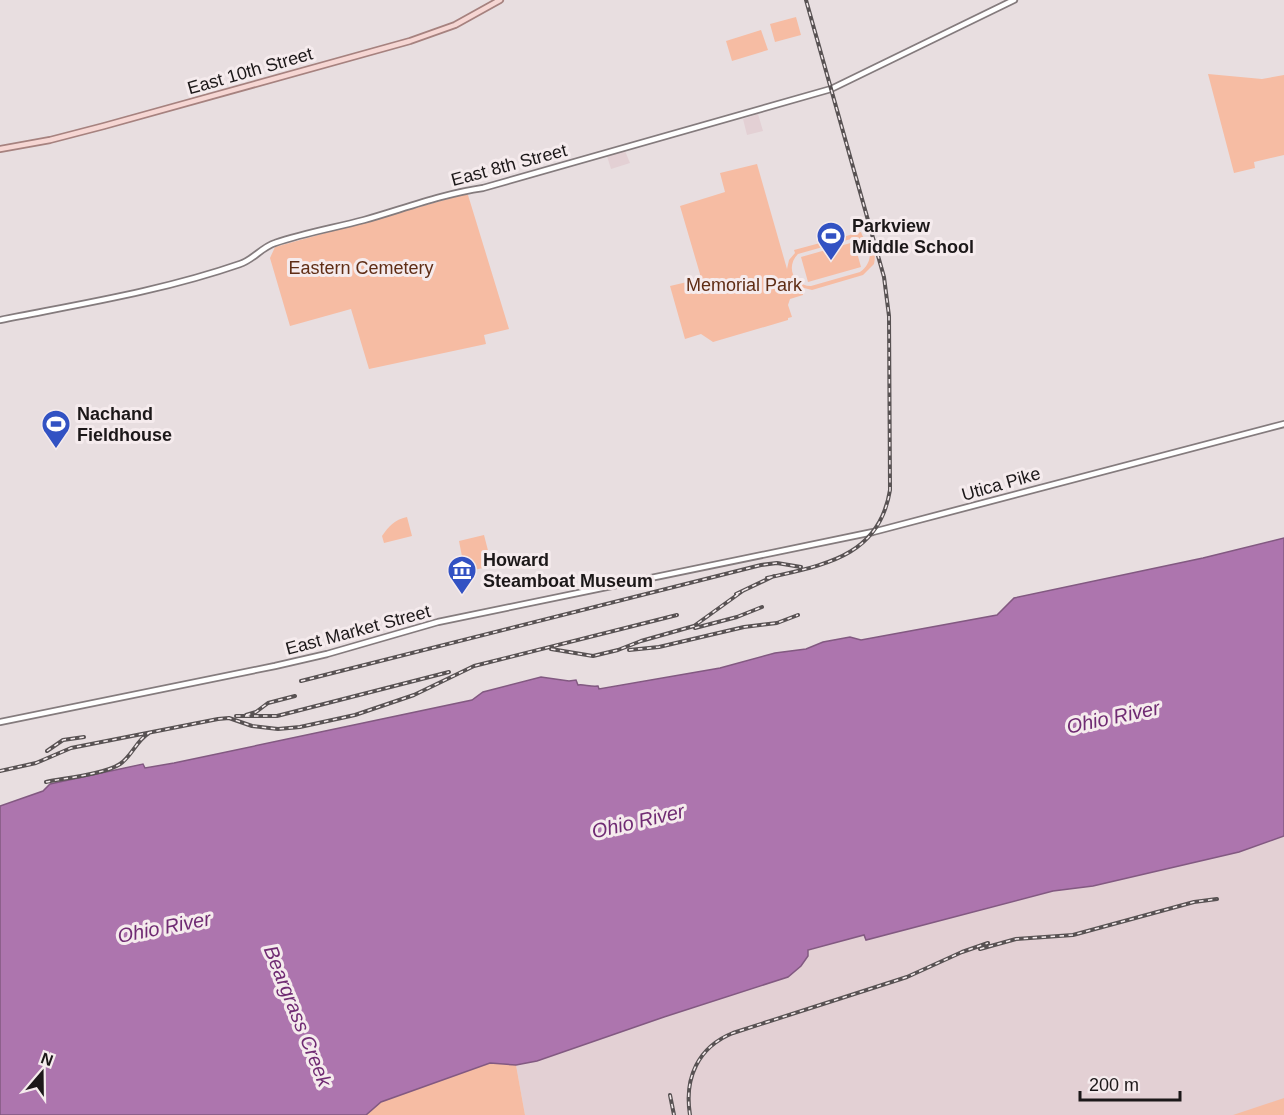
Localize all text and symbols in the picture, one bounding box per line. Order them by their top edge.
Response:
street label: East 10th Street [185,44,315,98]
street label: East 8th Street [449,140,569,190]
place label: Parkview Middle School [852,216,974,257]
sports icon: Parkview Middle School [815,220,847,262]
park label: Eastern Cemetery [288,258,434,278]
park label: Memorial Park [686,275,803,295]
place label: Nachand Fieldhouse [77,404,172,445]
sports icon: Nachand Fieldhouse [40,408,72,450]
street label: Utica Pike [959,463,1043,505]
place label: Howard Steamboat Museum [483,550,653,591]
museum icon: Howard Steamboat Museum [446,554,478,596]
street label: East Market Street [283,601,433,659]
water label: Ohio River [1065,696,1163,738]
water label: Ohio River [589,799,688,842]
water label: Ohio River [116,907,214,947]
water label: Beargrass Creek [260,942,337,1091]
north arrow [12,1043,72,1103]
text: N [39,1049,55,1069]
scale bar [1080,1064,1180,1102]
text: 200 m [1089,1075,1139,1095]

